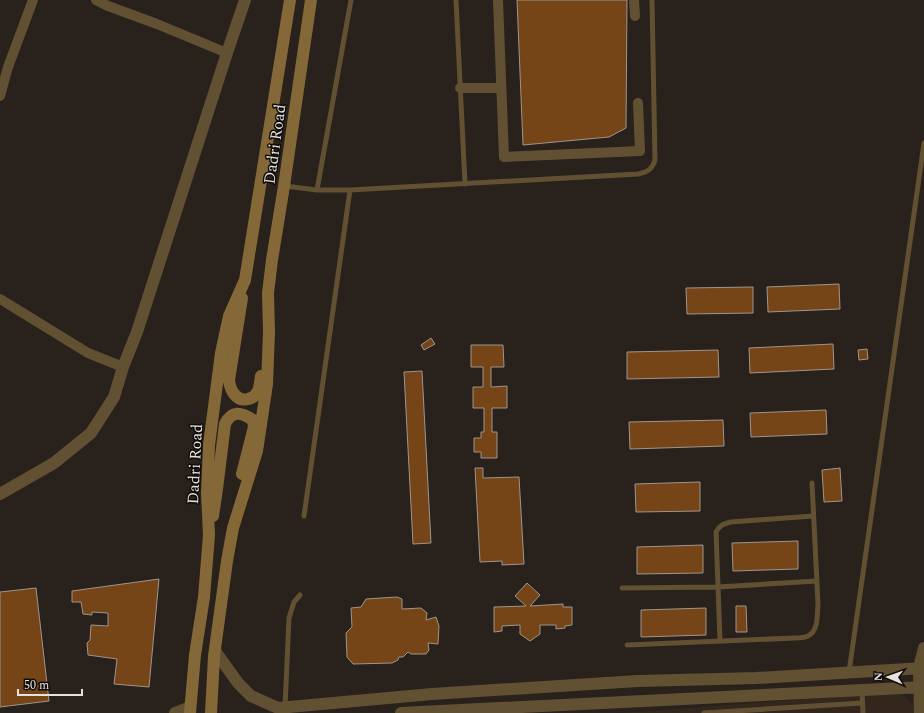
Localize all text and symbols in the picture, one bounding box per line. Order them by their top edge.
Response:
street label: Dadri Road [257,103,292,186]
street label: Dadri Road [181,423,209,505]
north arrow [868,657,908,697]
scale bar [18,671,82,697]
text: N [870,672,887,681]
text: 50 m [24,676,49,695]

